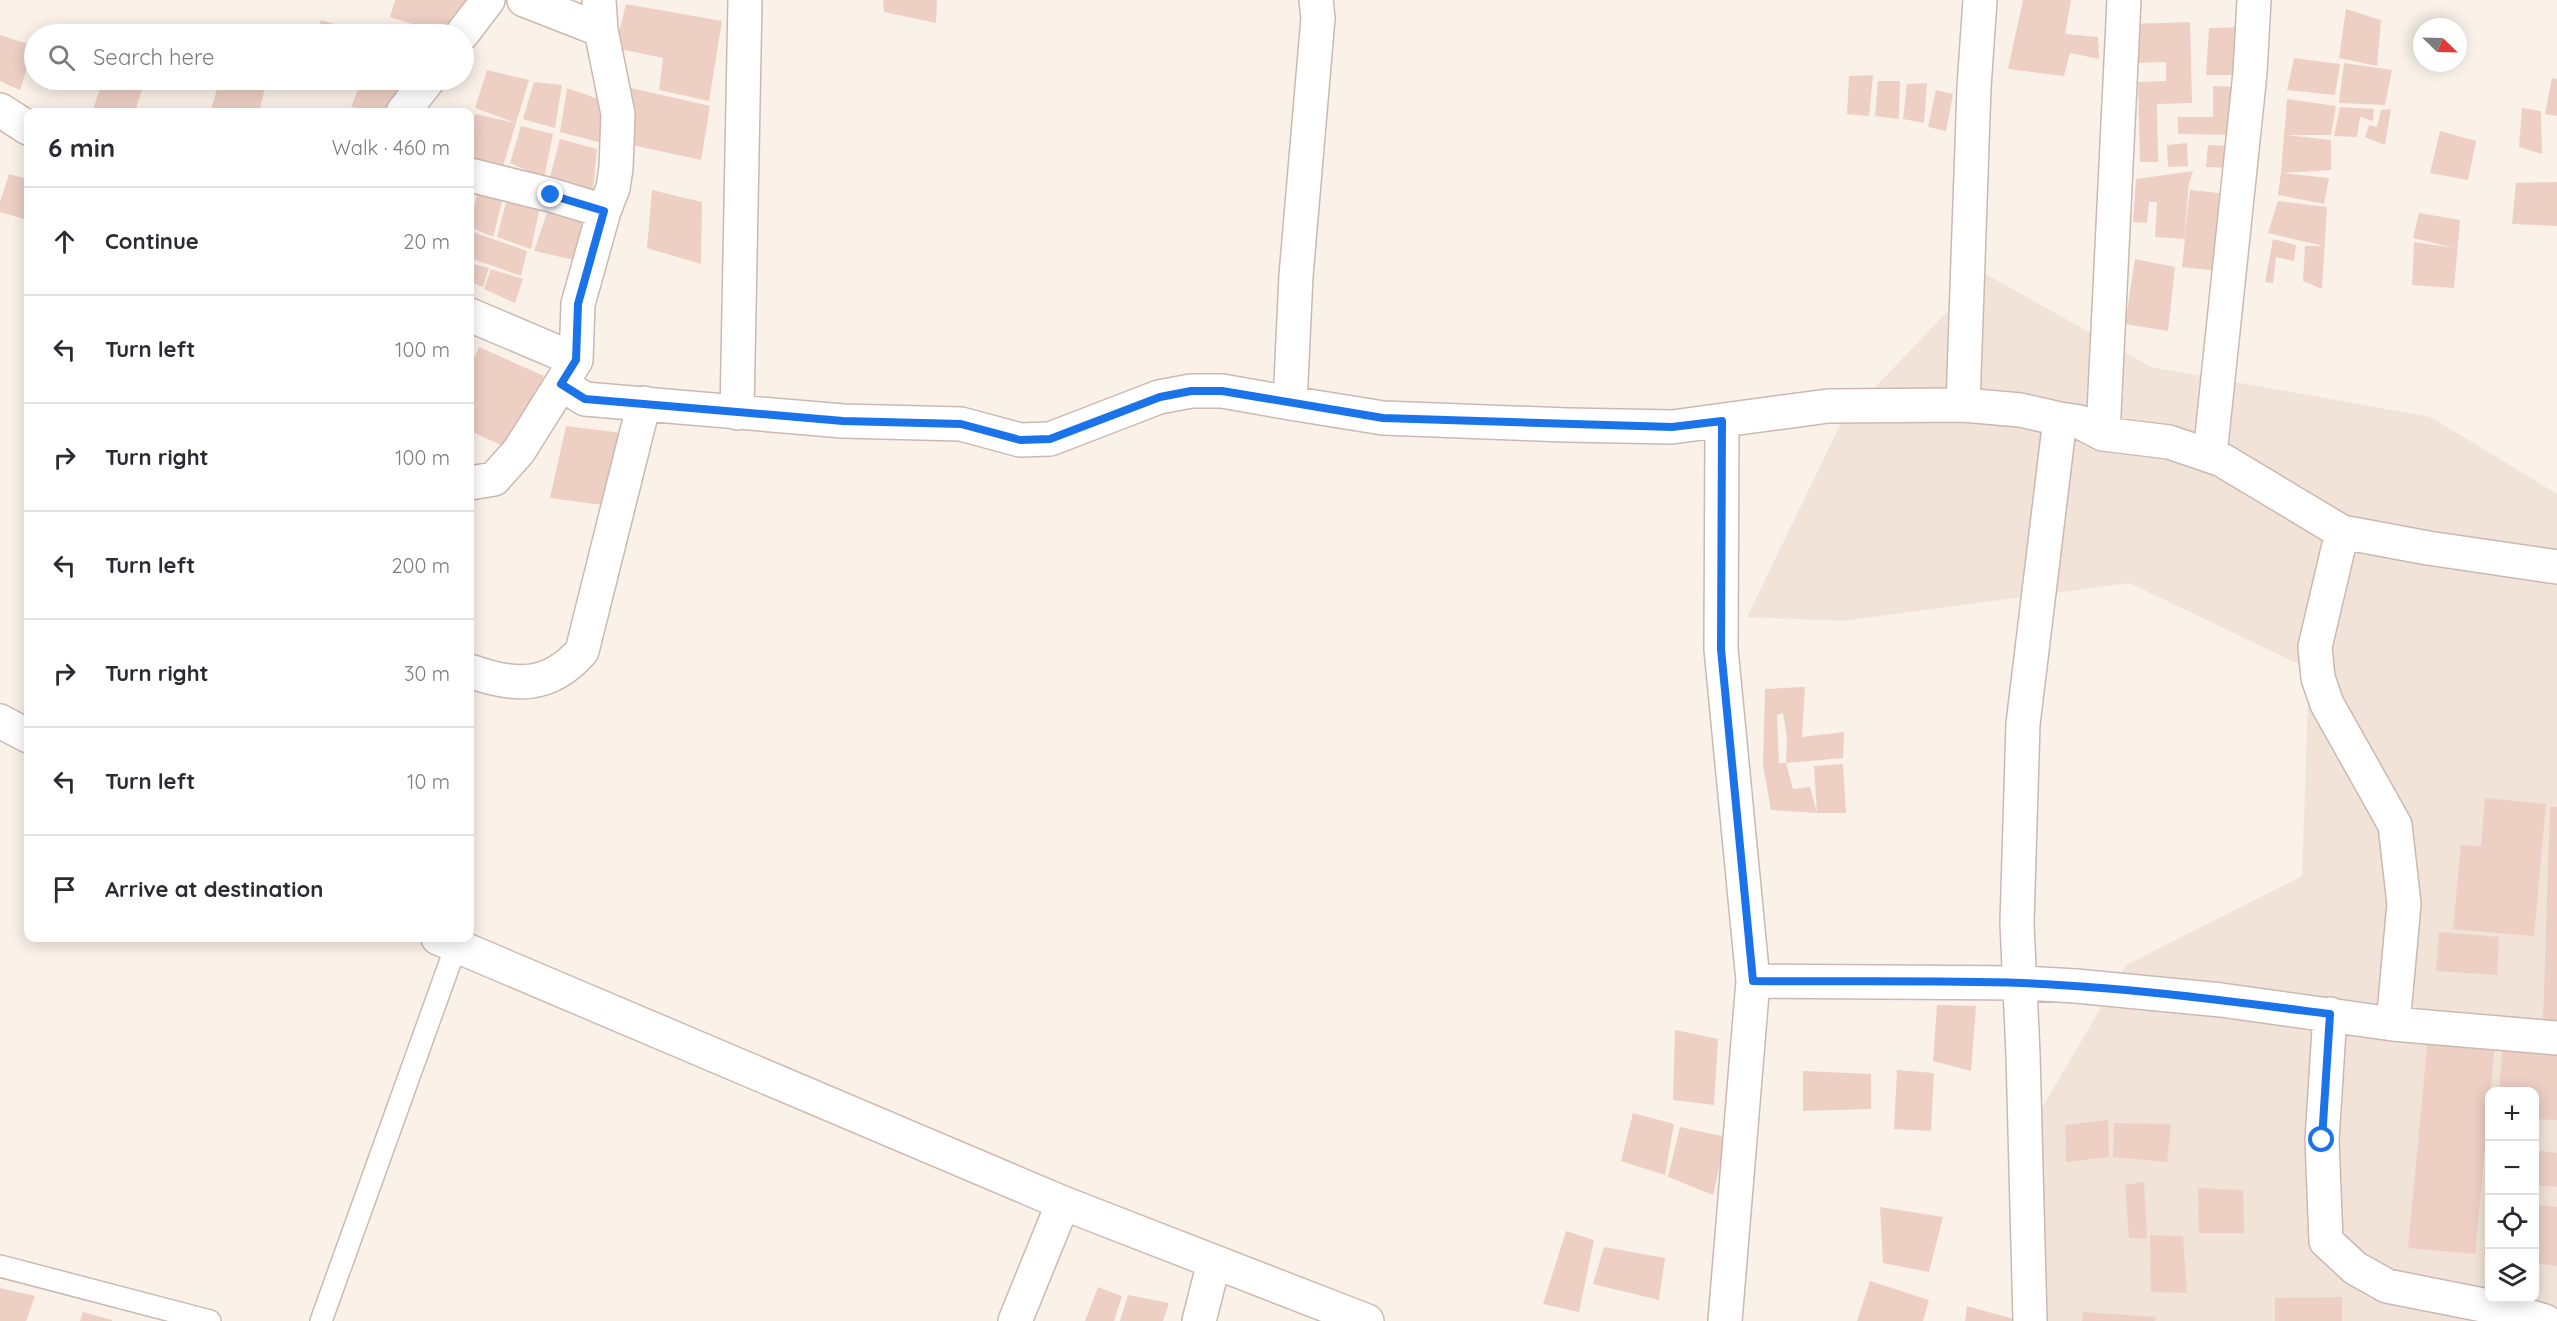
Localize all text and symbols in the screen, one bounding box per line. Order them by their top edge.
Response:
north arrow [2413,18,2467,72]
search box [24,24,474,90]
icon: search [45,41,78,74]
text: Search here [93,43,214,71]
text: 6 min [48,131,115,164]
text: Walk · 460 m [332,135,450,160]
route end [537,181,563,207]
icon: ahead [48,225,81,258]
text: Continue [105,227,199,255]
text: 20 m [403,229,450,254]
icon: left [48,333,81,366]
text: Turn left [105,335,195,363]
text: 100 m [395,337,450,362]
icon: right [48,441,81,474]
text: Turn right [105,443,209,471]
text: 100 m [395,445,450,470]
icon: left [48,549,81,582]
text: Turn left [105,551,195,579]
text: 200 m [391,553,450,578]
icon: right [48,657,81,690]
text: Turn right [105,659,209,687]
text: 30 m [404,661,450,686]
icon: left [48,765,81,798]
text: Turn left [105,767,195,795]
text: 10 m [407,769,450,794]
icon: arrive [48,873,81,906]
text: Arrive at destination [105,875,323,903]
map controls [2485,1087,2539,1303]
button: + [2485,1087,2539,1141]
route start [2308,1126,2334,1152]
button: − [2485,1141,2539,1195]
button: locate [2485,1195,2539,1249]
button: layers [2485,1249,2539,1303]

